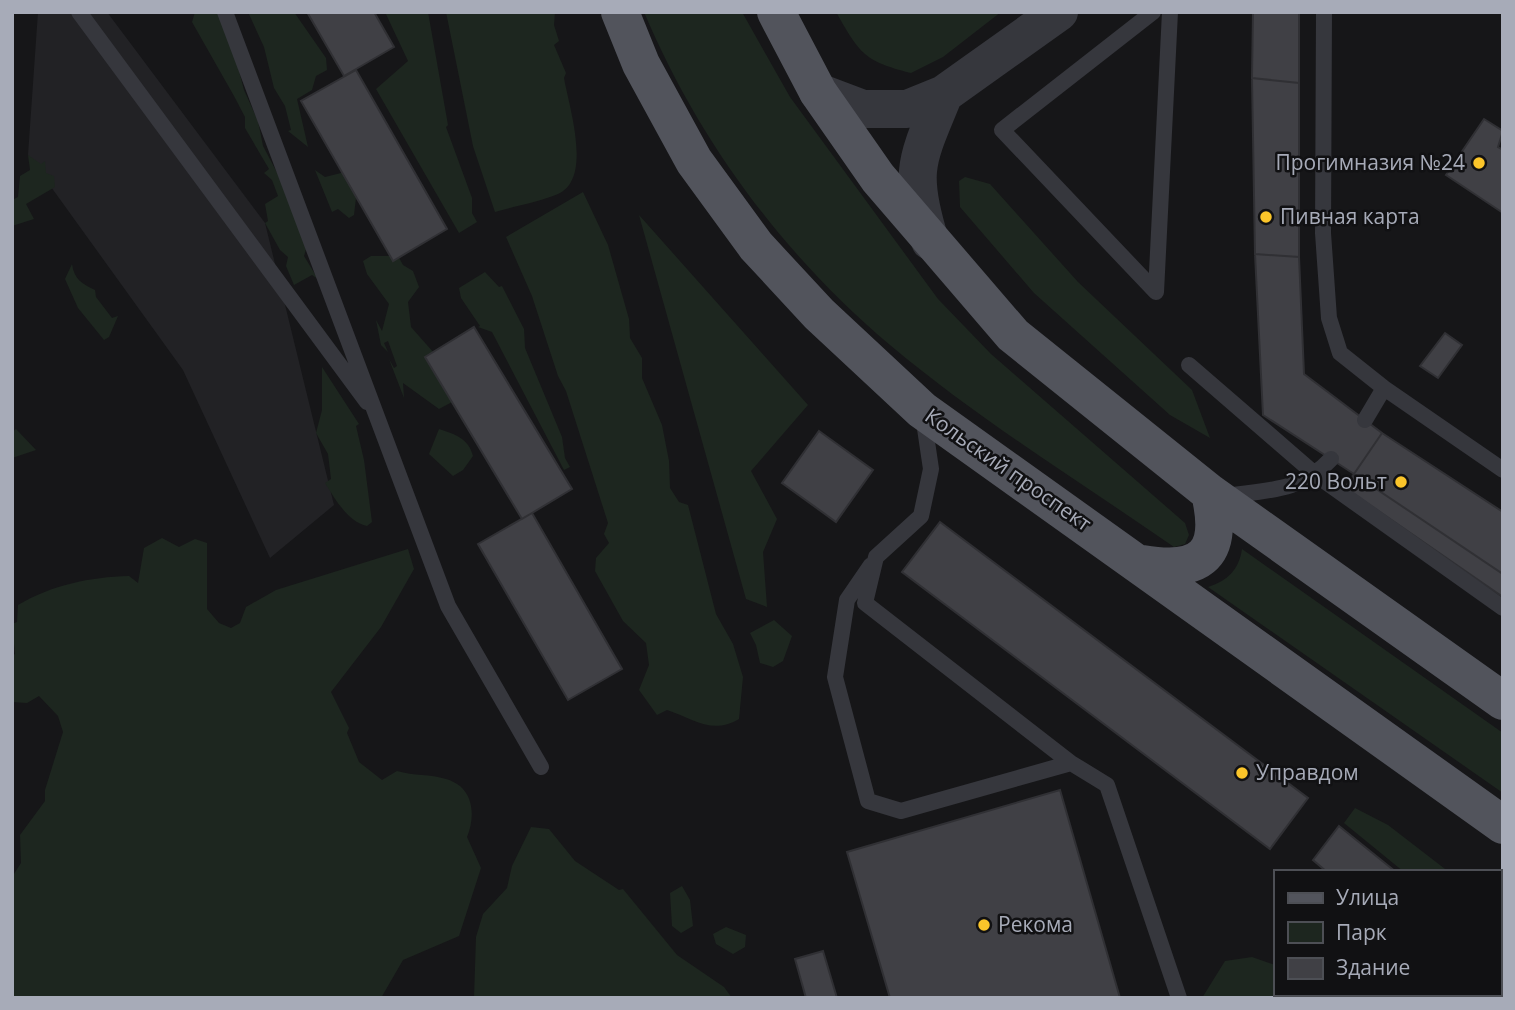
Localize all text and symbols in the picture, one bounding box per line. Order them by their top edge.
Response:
place label: Прогимназия №24 [1275,148,1465,176]
marker: Прогимназия №24 [1471,155,1487,171]
place label: Пивная карта [1280,202,1420,230]
marker: Пивная карта [1258,209,1274,225]
street label: Кольский проспект [920,401,1097,537]
place label: 220 Вольт [1285,467,1387,495]
marker: 220 Вольт [1393,474,1409,490]
place label: Управдом [1256,758,1359,786]
marker: Управдом [1234,765,1250,781]
legend [1274,870,1501,996]
text: Улица [1336,883,1399,911]
place label: Рекома [998,910,1073,938]
marker: Рекома [976,917,992,933]
text: Парк [1336,918,1387,946]
text: Здание [1336,953,1410,981]

